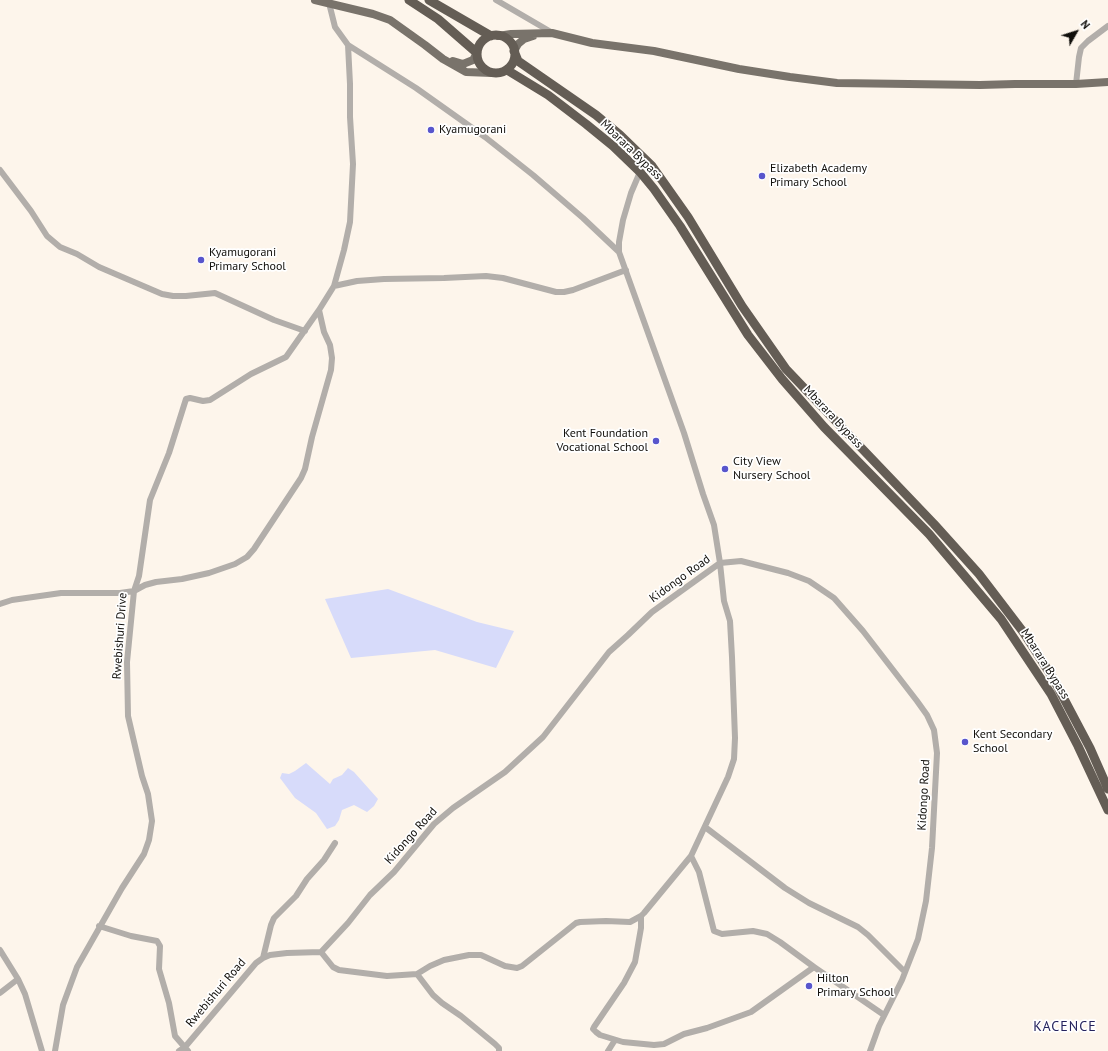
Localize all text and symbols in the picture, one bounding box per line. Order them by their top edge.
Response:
north arrow [1056,12,1096,52]
text: N [1078,17,1093,32]
street label: Mbarara Bypass [597,117,665,183]
place label: Kyamugorani [439,123,506,137]
marker: Kyamugorani [426,125,436,135]
place label: Elizabeth Academy Primary School [770,162,867,190]
marker: Elizabeth Academy Primary School [757,171,767,181]
place label: Kyamugorani Primary School [209,246,286,274]
marker: Kyamugorani Primary School [196,255,206,265]
street label: Mbarara Bypass [800,383,866,451]
place label: Kent Foundation Vocational School [556,427,648,455]
marker: Kent Foundation Vocational School [651,436,661,446]
place label: City View Nursery School [733,455,810,483]
marker: City View Nursery School [720,464,730,474]
street label: Kidongo Road [647,552,713,606]
street label: Rwebishuri Drive [110,592,130,680]
street label: Mbarara Bypass [1018,626,1072,702]
place label: Kent Secondary School [973,728,1052,756]
marker: Kent Secondary School [960,737,970,747]
street label: Kidongo Road [915,759,933,831]
street label: Kidongo Road [382,805,440,867]
street label: Rwebishuri Road [183,956,249,1030]
place label: Hilton Primary School [817,972,894,1000]
marker: Hilton Primary School [804,981,814,991]
district label: KACENCE [1033,1019,1097,1035]

